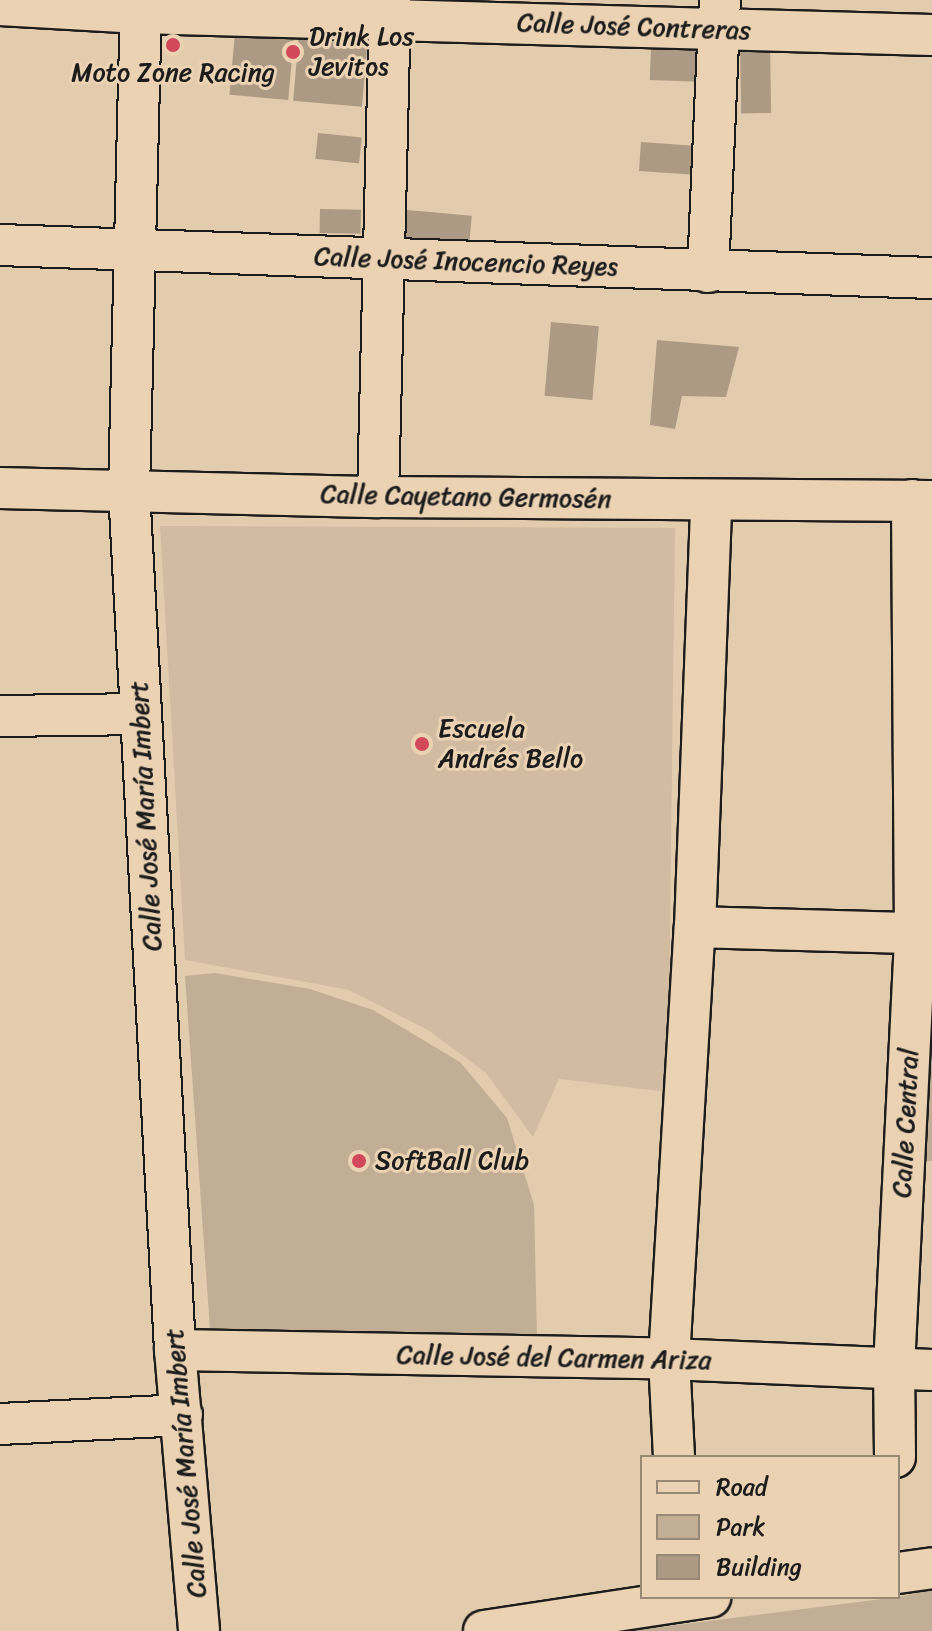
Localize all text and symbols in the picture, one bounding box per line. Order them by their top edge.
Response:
street label: Calle José Contreras [515,7,753,47]
place label: Drink Los Jevitos [309,21,414,82]
marker: Moto Zone Racing [164,36,182,54]
marker: Drink Los Jevitos [284,43,302,61]
place label: Moto Zone Racing [71,57,275,89]
street label: Calle José Inocencio Reyes [312,241,620,283]
street label: Calle Cayetano Germosén [321,479,611,515]
street label: Calle José María Imbert [123,679,169,953]
place label: Escuela Andrés Bello [438,713,583,774]
marker: Escuela Andrés Bello [413,735,431,753]
street label: Calle Central [886,1047,926,1199]
place label: SoftBall Club [375,1145,529,1177]
marker: SoftBall Club [350,1152,368,1170]
street label: Calle José María Imbert [159,1326,213,1600]
street label: Calle José del Carmen Ariza [395,1340,713,1376]
legend [640,1455,900,1599]
text: Road [716,1466,767,1508]
text: Park [716,1506,765,1548]
text: Building [716,1546,802,1588]

